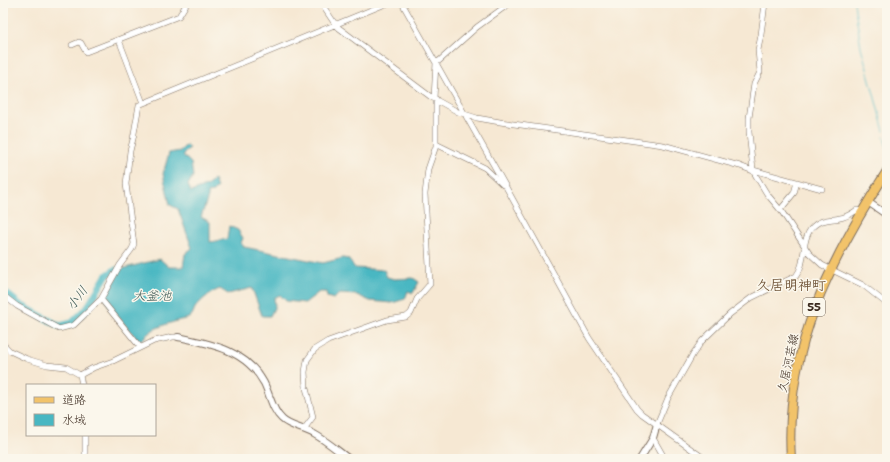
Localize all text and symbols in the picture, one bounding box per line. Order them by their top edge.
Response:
district label: 久居明神町 [756,276,826,294]
water label: 小川 [62,282,92,314]
water label: 大釜池 [132,287,172,304]
road number: 55 [803,298,825,316]
street label: 久居河芸線 [774,332,802,394]
legend [26,384,156,436]
text: 道路 [62,392,86,408]
text: 水域 [62,412,86,428]

